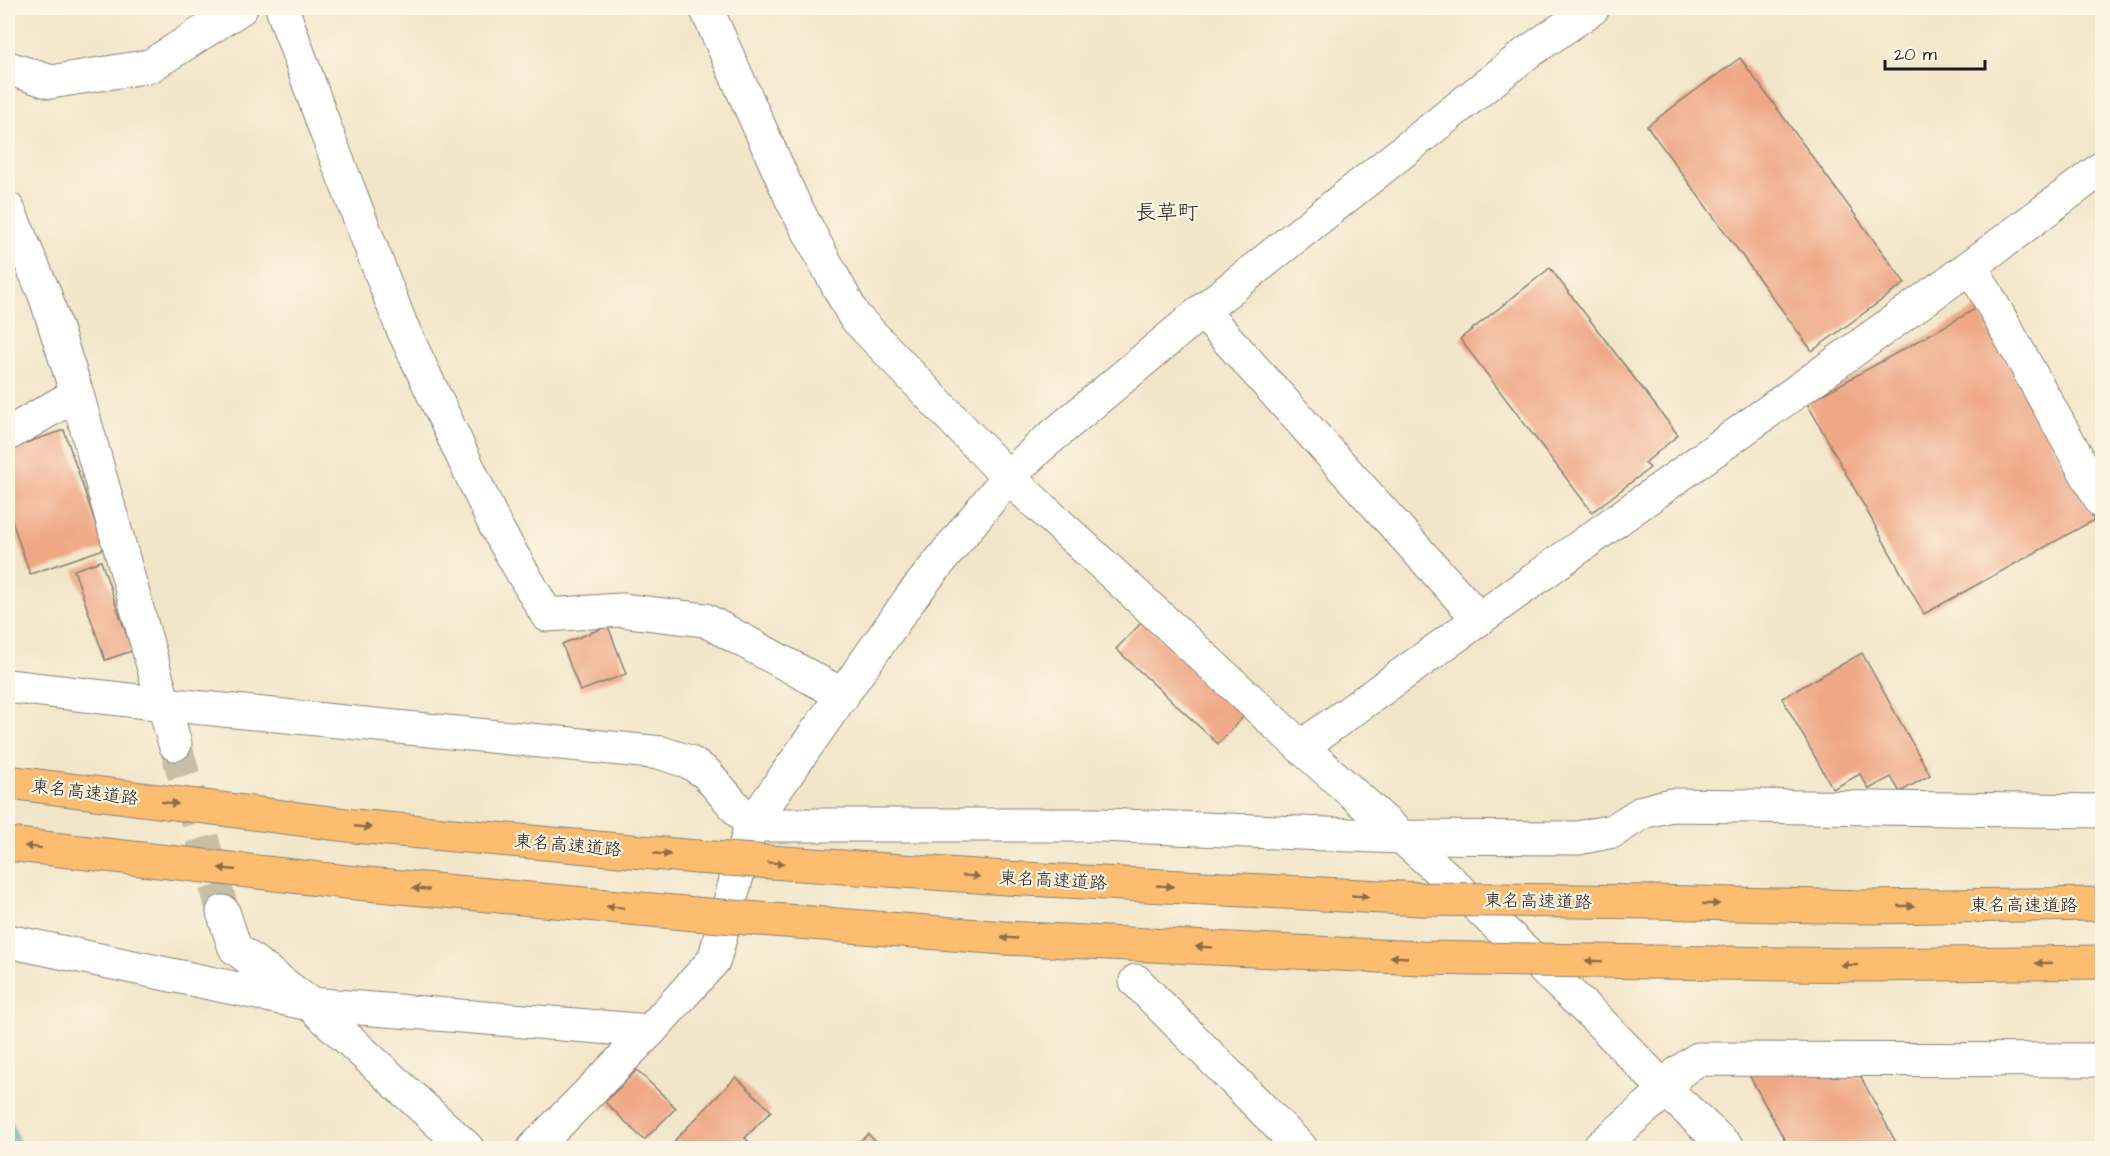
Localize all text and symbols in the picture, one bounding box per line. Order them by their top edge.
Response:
scale bar [1885,33,1986,71]
text: 20 m [1894,42,1937,67]
district label: 長草町 [1136,198,1199,227]
street label: 東名高速道路 [30,774,140,811]
one-way arrow [160,798,179,807]
one-way arrow [354,822,373,832]
street label: 東名高速道路 [513,828,623,863]
one-way arrow [24,842,43,852]
one-way arrow [652,849,671,859]
one-way arrow [767,858,786,867]
one-way arrow [218,864,237,874]
street label: 東名高速道路 [998,865,1108,896]
one-way arrow [961,871,980,880]
one-way arrow [1156,881,1175,890]
one-way arrow [412,884,431,894]
street label: 東名高速道路 [1484,888,1592,915]
one-way arrow [1351,891,1370,900]
street label: 東名高速道路 [1970,893,2078,918]
one-way arrow [1702,899,1721,908]
one-way arrow [1897,901,1916,911]
one-way arrow [606,902,625,912]
one-way arrow [1000,933,1019,942]
one-way arrow [1195,943,1214,952]
one-way arrow [1389,952,1408,961]
one-way arrow [1584,956,1603,966]
one-way arrow [2035,958,2054,967]
one-way arrow [1840,960,1859,970]

